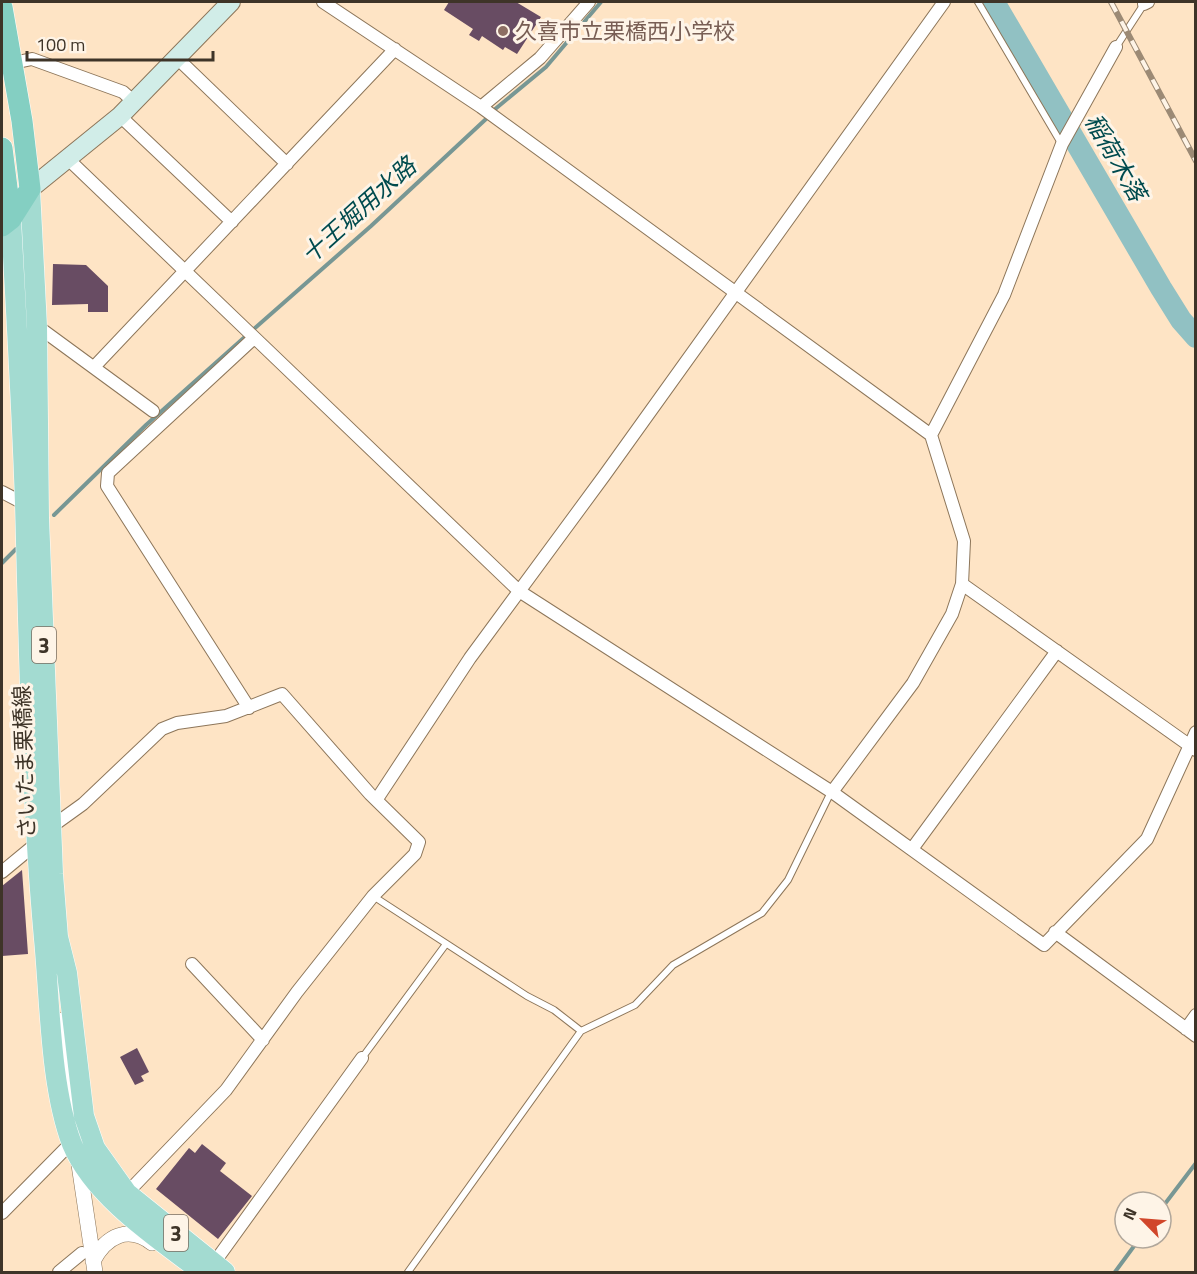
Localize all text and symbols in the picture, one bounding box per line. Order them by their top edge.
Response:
place label: 久喜市立栗橋西小学校 [515,14,735,48]
scale bar [27,24,213,62]
marker: 久喜市立栗橋西小学校 [496,24,510,38]
text: 100 m [36,31,85,58]
water label: 稲荷木落 [1076,106,1158,211]
water label: 十王堀用水路 [292,147,425,272]
road number: 3 [32,627,56,663]
street label: さいたま栗橋線 [4,685,44,839]
north arrow [1113,1190,1173,1250]
text: N [1116,1204,1143,1224]
road number: 3 [164,1215,188,1251]

